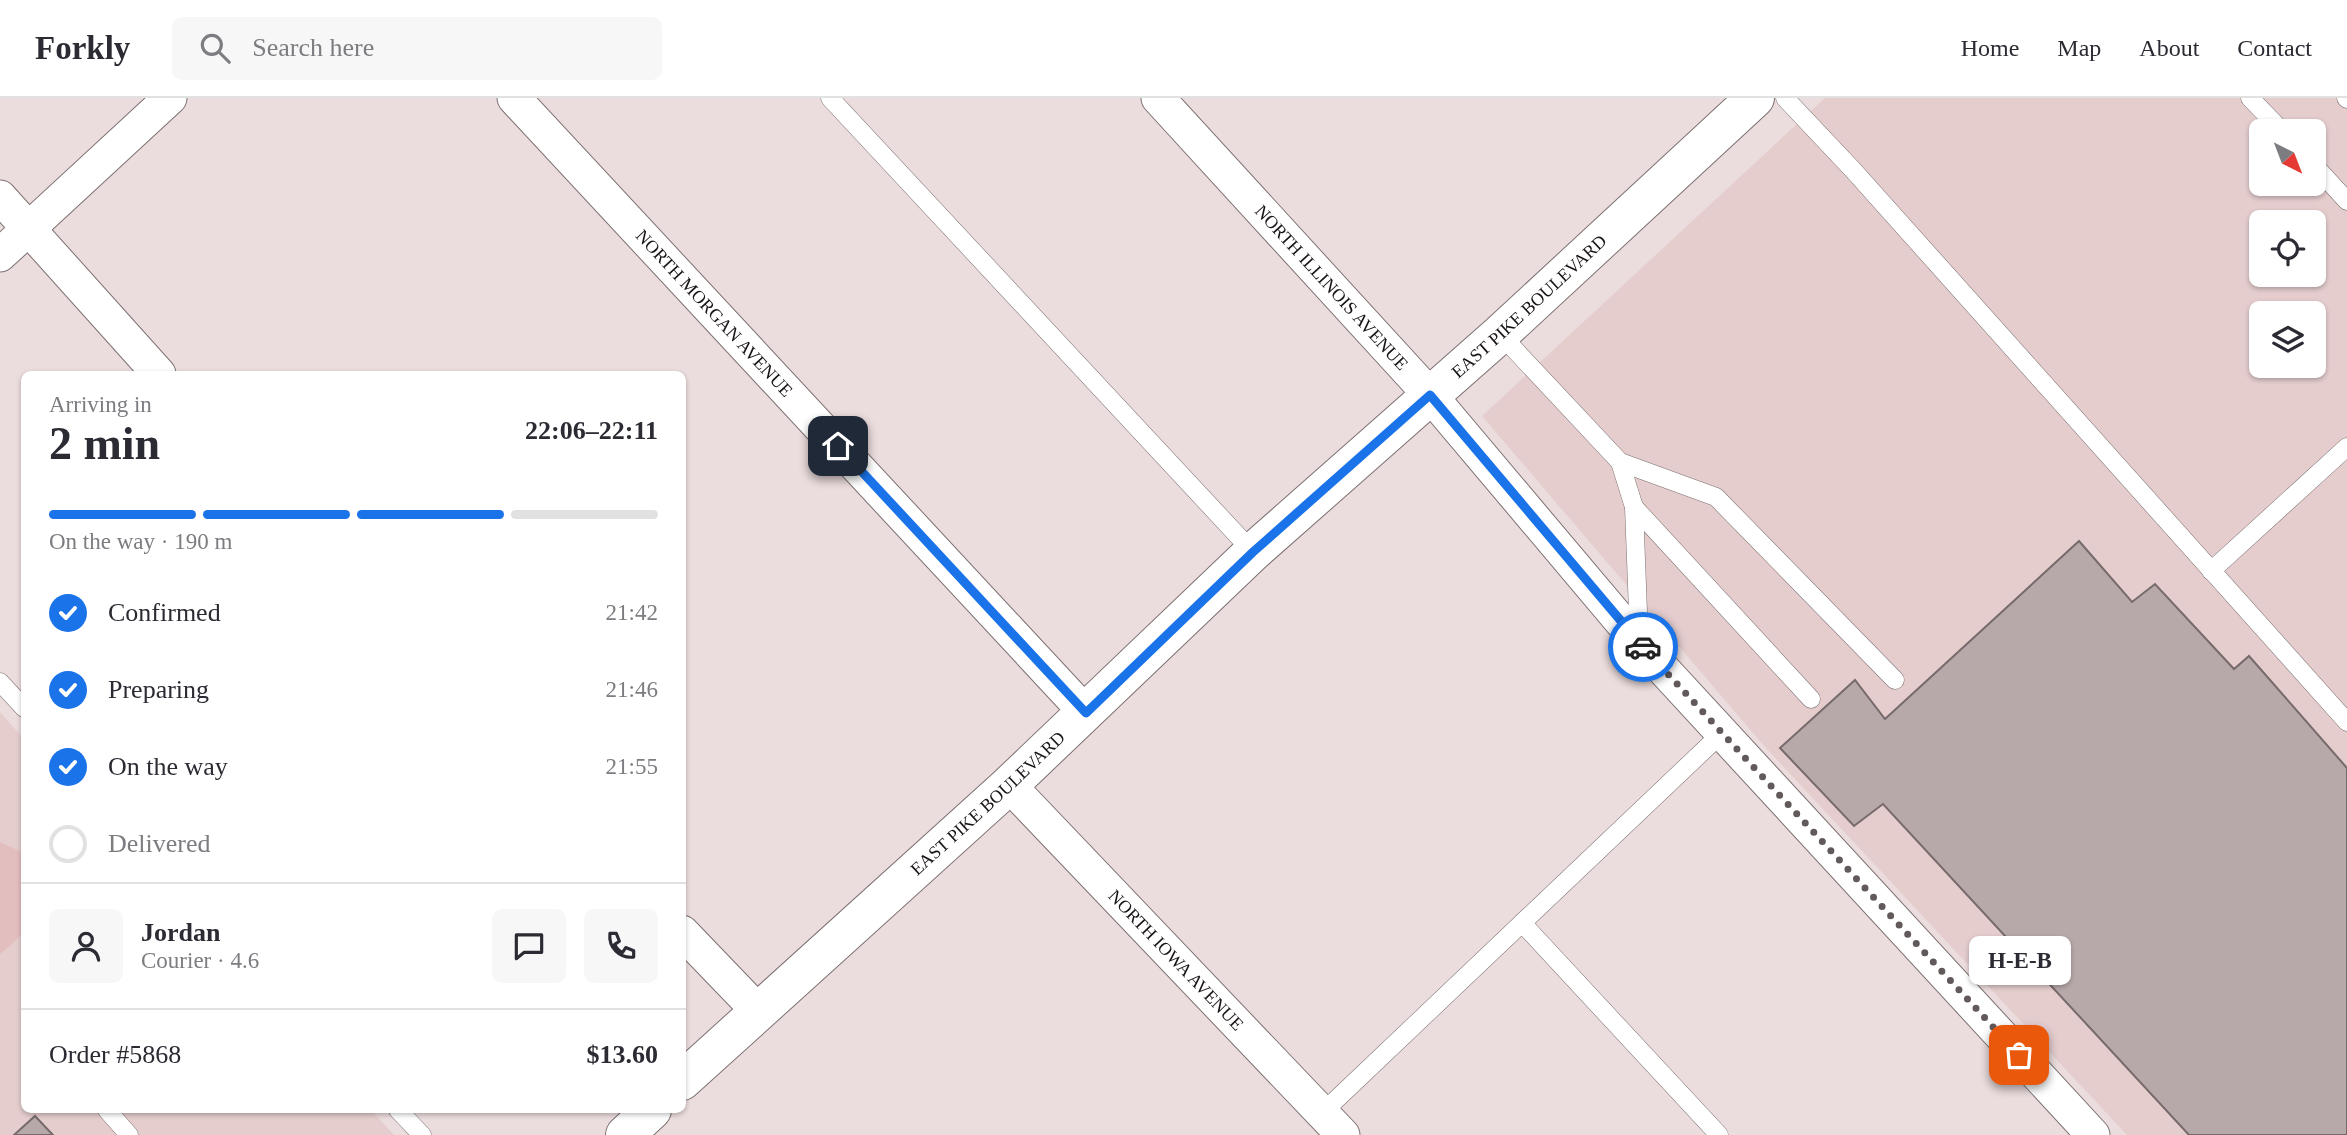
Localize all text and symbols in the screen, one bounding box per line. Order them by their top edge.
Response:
search box [172,17,662,80]
icon: search [196,29,234,67]
text: Forkly [35,30,130,66]
text: Search here [252,33,374,62]
text: Home [1961,35,2019,61]
text: Map [2057,35,2101,61]
text: About [2139,35,2199,61]
text: Contact [2237,35,2312,61]
north arrow [2249,119,2326,196]
map controls [2249,119,2326,378]
street label: NORTH ILLINOIS AVENUE [1251,201,1412,374]
button: locate [2249,210,2326,287]
street label: NORTH MORGAN AVENUE [632,226,797,401]
street label: EAST PIKE BOULEVARD [1448,231,1611,382]
button: layers [2249,301,2326,378]
text: Arriving in [49,392,152,417]
text: 22:06–22:11 [525,416,658,445]
pin [808,416,868,476]
text: 2 min [49,418,160,469]
icon: home [819,427,857,465]
text: On the way · 190 m [49,529,232,554]
icon: check [49,594,87,632]
text: Confirmed [108,598,221,627]
text: 21:42 [606,600,658,625]
courier [1608,612,1678,682]
icon: car [1624,628,1662,666]
icon: check [49,671,87,709]
text: Preparing [108,675,209,704]
text: 21:46 [606,677,658,702]
street label: EAST PIKE BOULEVARD [906,727,1069,879]
icon: check [49,748,87,786]
text: On the way [108,752,228,781]
text: 21:55 [606,754,658,779]
text: Delivered [108,829,211,858]
street label: NORTH IOWA AVENUE [1104,886,1248,1034]
button: person [49,909,123,983]
button: chat [492,909,566,983]
button: phone [584,909,658,983]
text: Jordan [141,918,220,947]
callout: H-E-B [1968,936,2070,985]
text: Courier · 4.6 [141,948,259,973]
text: H-E-B [1988,948,2052,973]
pin [1989,1025,2049,1085]
icon: bag [2000,1036,2038,1074]
text: Order #5868 [49,1040,181,1069]
text: $13.60 [587,1040,658,1069]

